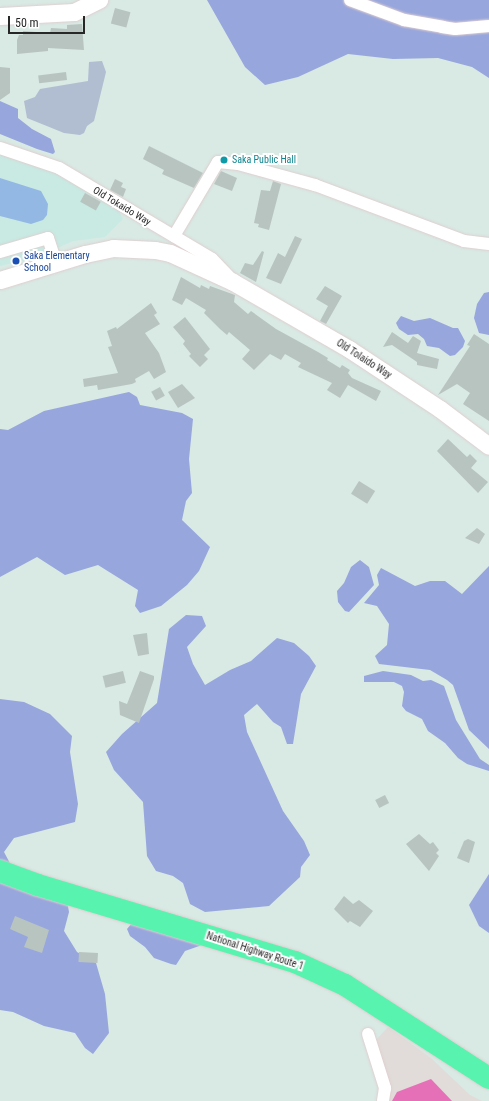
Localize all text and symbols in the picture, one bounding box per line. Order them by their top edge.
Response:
scale bar [10,8,87,34]
text: 50 m [15,16,39,30]
place label: Saka Public Hall [232,154,296,166]
marker: Saka Public Hall [219,155,229,165]
street label: Old Tokaido Way [91,184,153,228]
place label: Saka Elementary School [24,249,90,272]
marker: Saka Elementary School [11,256,21,266]
street label: Old Tolaido Way [334,337,394,381]
street label: National Highway Route 1 [205,930,305,972]

